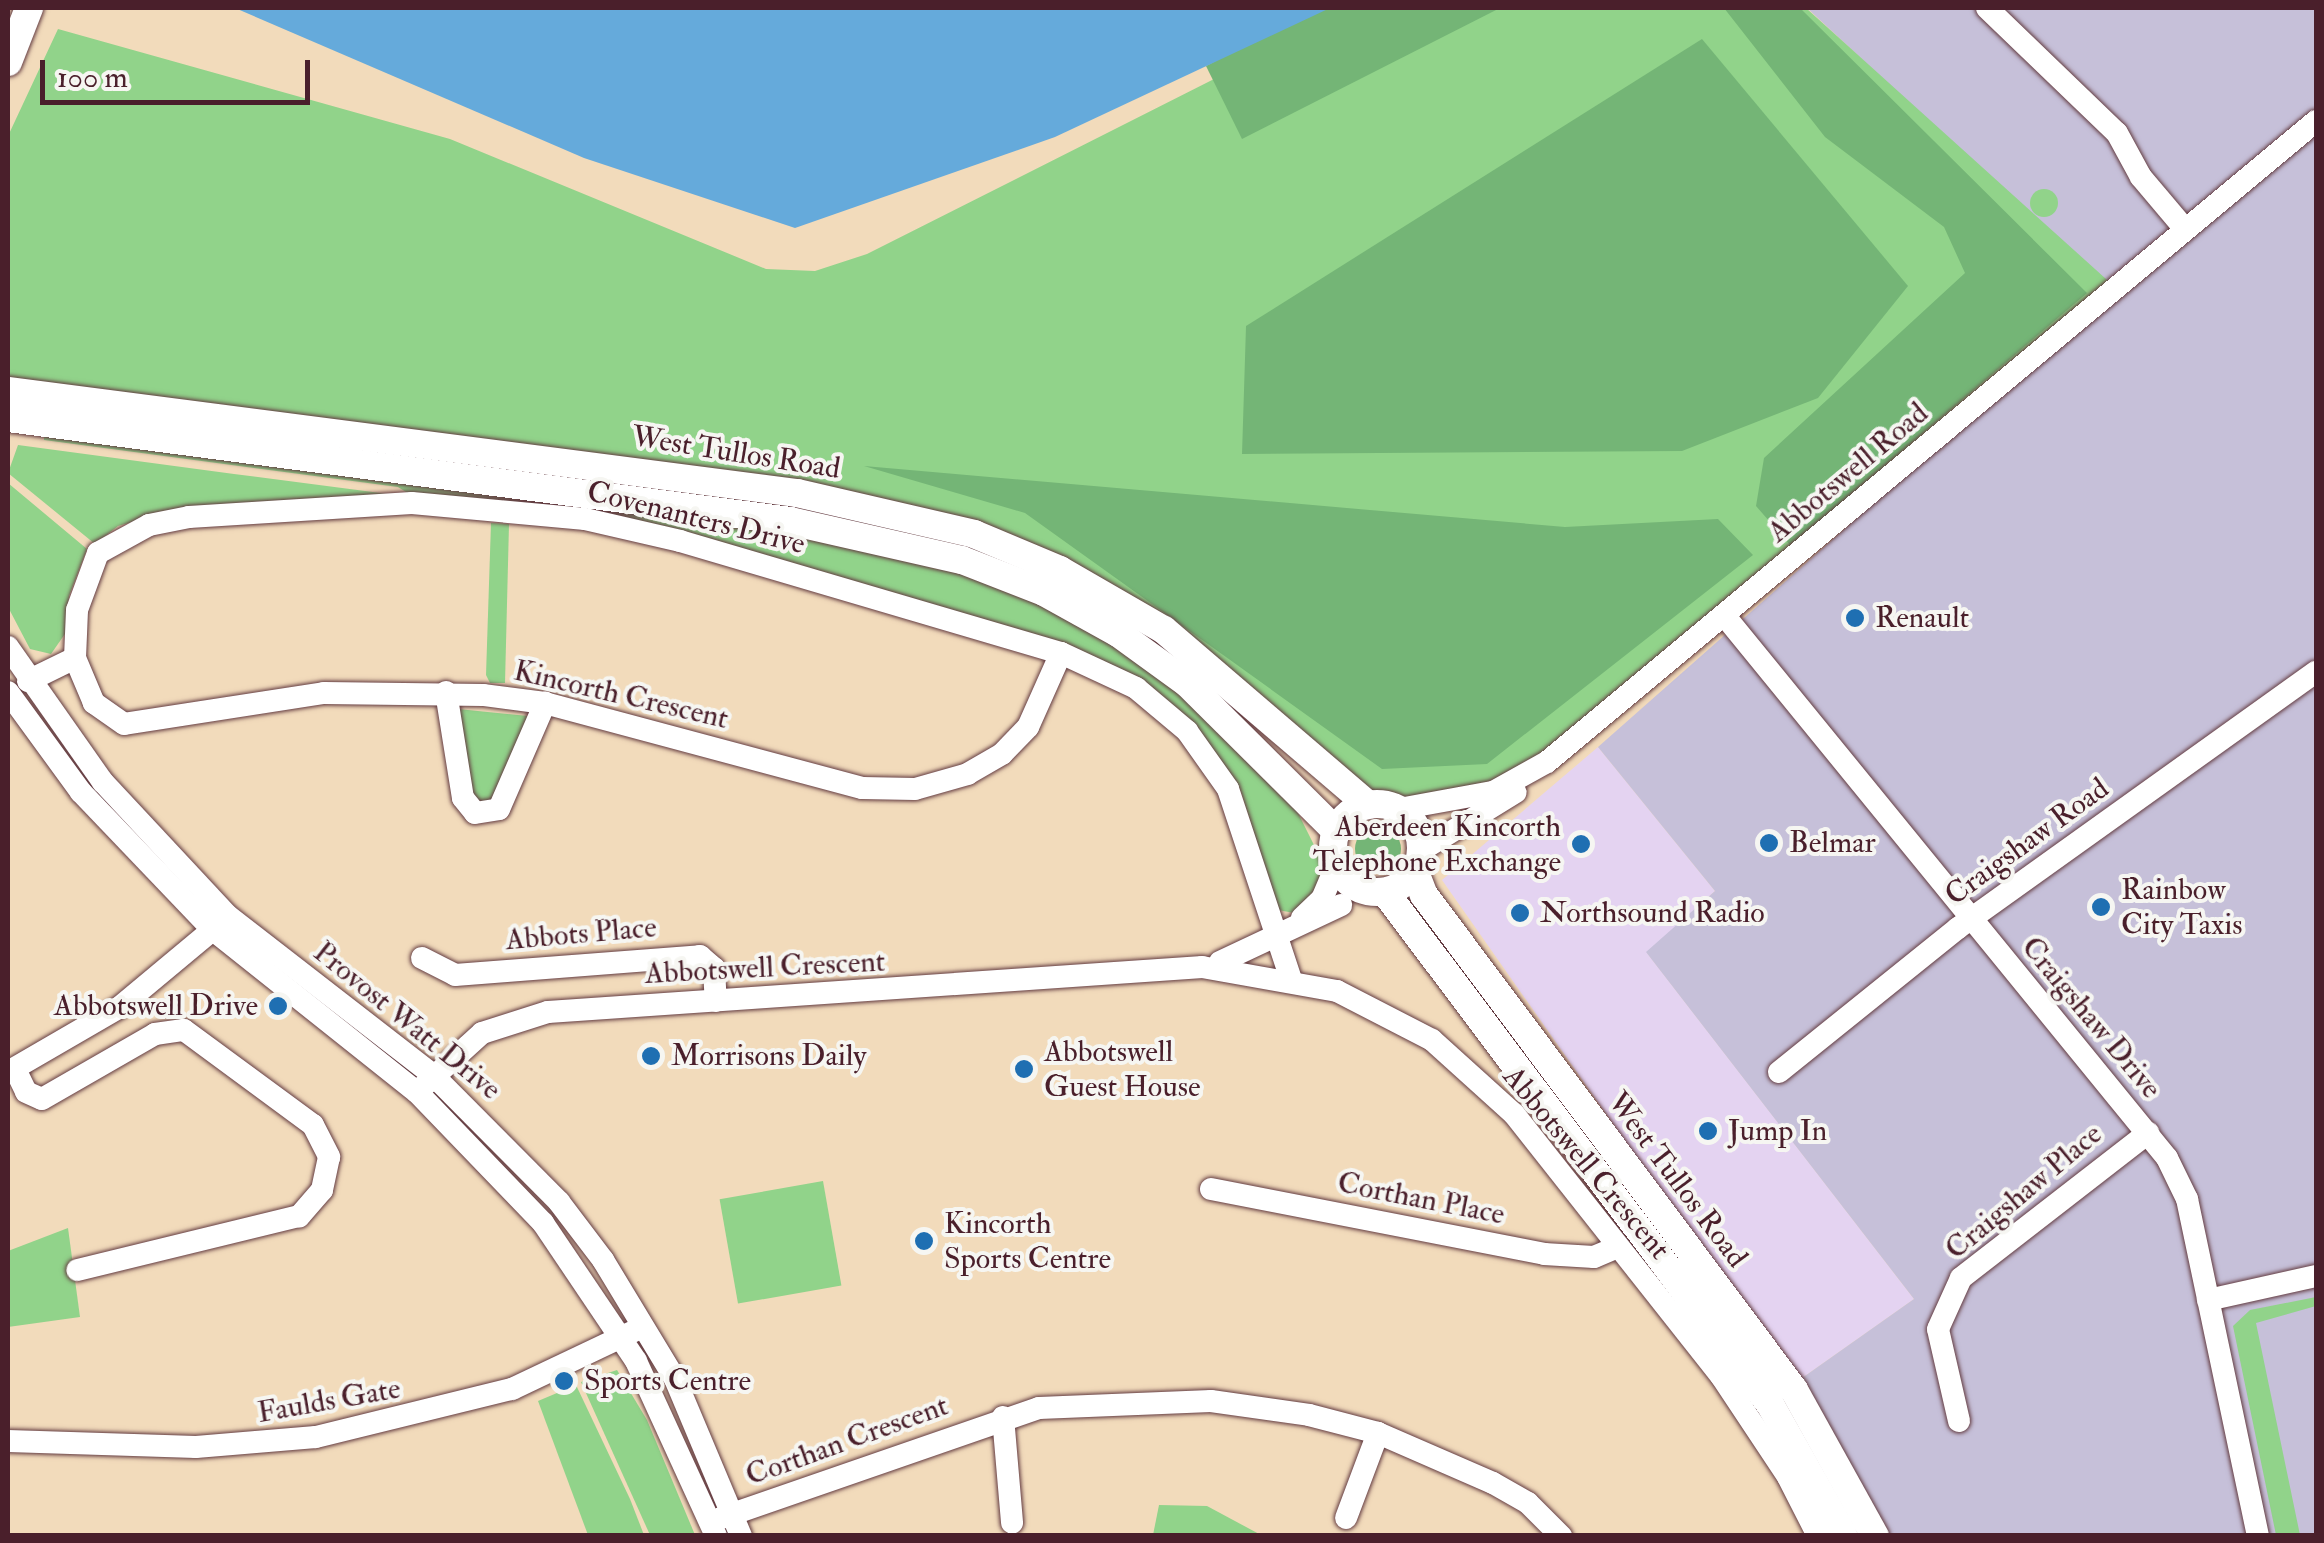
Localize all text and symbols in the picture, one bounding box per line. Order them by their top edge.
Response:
scale bar [45,40,315,102]
text: 100 m [57,59,128,96]
street label: Abbotswell Road [1761,396,1935,550]
street label: West Tullos Road [629,419,843,487]
street label: Covenanters Drive [583,474,809,562]
place label: Renault [1875,600,1969,636]
marker: Renault [1844,607,1866,629]
street label: Kincorth Crescent [510,653,732,737]
street label: Craigshaw Road [1938,771,2116,913]
place label: Aberdeen Kincorth Telephone Exchange [1313,809,1561,880]
place label: Belmar [1789,825,1876,861]
marker: Belmar [1758,832,1780,854]
marker: Aberdeen Kincorth Telephone Exchange [1570,833,1592,855]
place label: Rainbow City Taxis [2121,872,2243,942]
place label: Northsound Radio [1540,895,1765,931]
marker: Rainbow City Taxis [2090,896,2112,918]
marker: Northsound Radio [1509,902,1531,924]
street label: Abbots Place [504,909,658,959]
street label: Craigshaw Drive [2013,930,2169,1106]
street label: Provost Watt Drive [306,934,508,1108]
street label: Abbotswell Crescent [644,944,886,992]
place label: Abbotswell Drive [54,988,258,1024]
marker: Abbotswell Drive [267,995,289,1017]
place label: Abbotswell Guest House [1044,1034,1201,1104]
place label: Morrisons Daily [671,1038,867,1074]
marker: Morrisons Daily [640,1045,662,1067]
marker: Abbotswell Guest House [1013,1058,1035,1080]
street label: Abbotswell Crescent [1495,1059,1677,1267]
street label: West Tullos Road [1599,1085,1755,1275]
place label: Jump In [1728,1113,1827,1149]
street label: Craigshaw Place [1939,1116,2109,1268]
marker: Jump In [1697,1120,1719,1142]
street label: Corthan Place [1334,1165,1508,1233]
place label: Kincorth Sports Centre [944,1206,1111,1276]
marker: Kincorth Sports Centre [913,1230,935,1252]
place label: Sports Centre [584,1363,751,1399]
marker: Sports Centre [553,1370,575,1392]
street label: Faulds Gate [255,1371,403,1431]
street label: Corthan Crescent [741,1388,953,1494]

